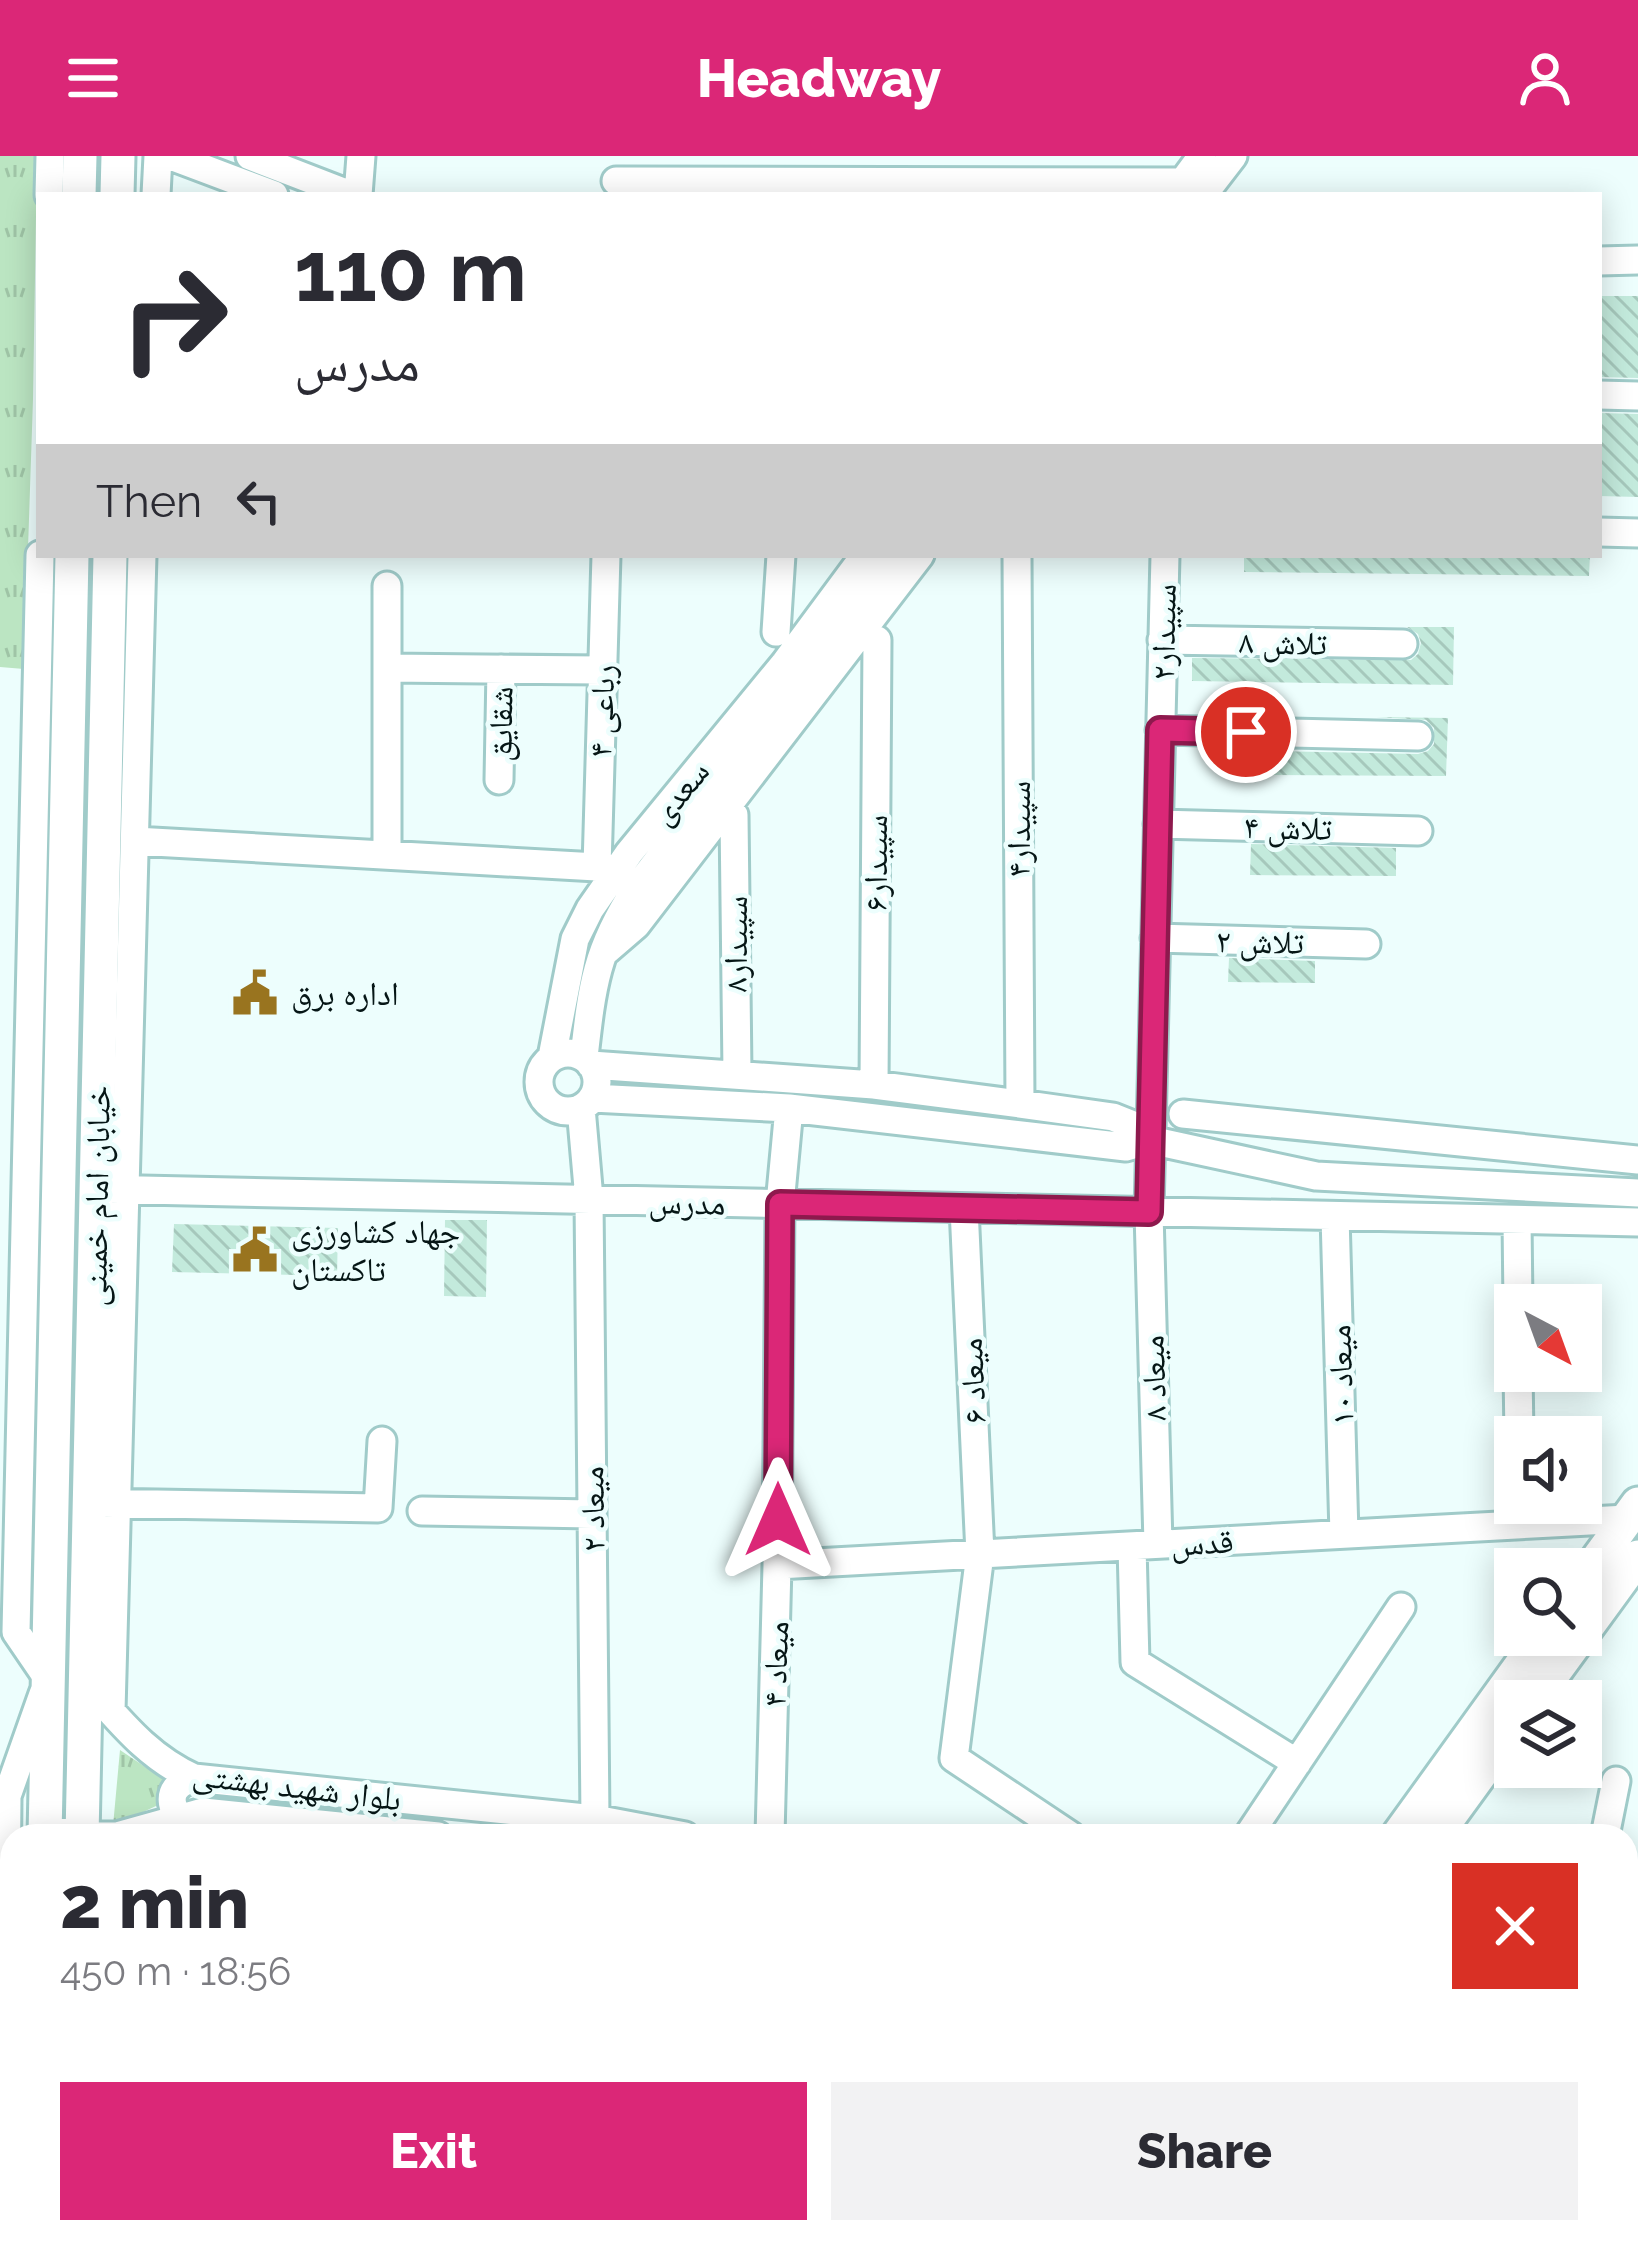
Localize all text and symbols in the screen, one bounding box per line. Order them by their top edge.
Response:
icon: menu [60,45,126,111]
icon: person [1512,45,1578,111]
text: Headway [697,46,941,110]
text: 110 m [294,222,527,321]
icon: right [96,240,252,396]
text: مدرس [294,330,420,394]
icon: left [226,468,292,534]
text: Then [96,475,202,528]
street label: سپیدار۲ [1143,583,1184,681]
street label: تلاش ۸ [1239,622,1328,664]
street label: رباعی ۴ [580,664,624,758]
pin [1195,681,1297,783]
street label: شقایق [480,686,522,762]
icon: arrive [1213,699,1279,765]
street label: سعدی [642,752,718,833]
street label: سپیدار۴ [999,781,1038,877]
street label: تلاش ۴ [1244,807,1333,849]
street label: سپیدار۶ [856,815,895,911]
street label: سپیدار۸ [716,896,755,992]
street label: تلاش ۲ [1216,921,1305,963]
public building icon: اداره برق [230,968,280,1018]
place label: اداره برق [291,974,399,1014]
street label: خیابان امام خمینی [75,1085,120,1307]
street label: مدرس [648,1182,726,1224]
place label: جهاد کشاورزی تاکستان [291,1212,460,1290]
public building icon: جهاد کشاورزی تاکستان [230,1225,280,1275]
north arrow [1494,1284,1602,1392]
map controls [1494,1284,1602,1788]
street label: میعاد ۱۰ [1319,1324,1362,1426]
street label: میعاد ۸ [1133,1334,1174,1422]
street label: میعاد ۶ [951,1337,994,1425]
button: sound [1494,1416,1602,1524]
position arrow [715,1457,841,1583]
street label: میعاد ۲ [572,1466,613,1552]
street label: قدس [1170,1521,1235,1565]
button: search [1494,1548,1602,1656]
street label: میعاد ۴ [755,1620,796,1708]
button: layers [1494,1680,1602,1788]
street label: بلوار شهید بهشتی [190,1754,403,1820]
text: 2 min [60,1860,249,1945]
button: close [1452,1863,1578,1989]
text: 450 m · 18:56 [60,1948,291,1994]
button: Exit [60,2082,807,2220]
button: Share [831,2082,1578,2220]

